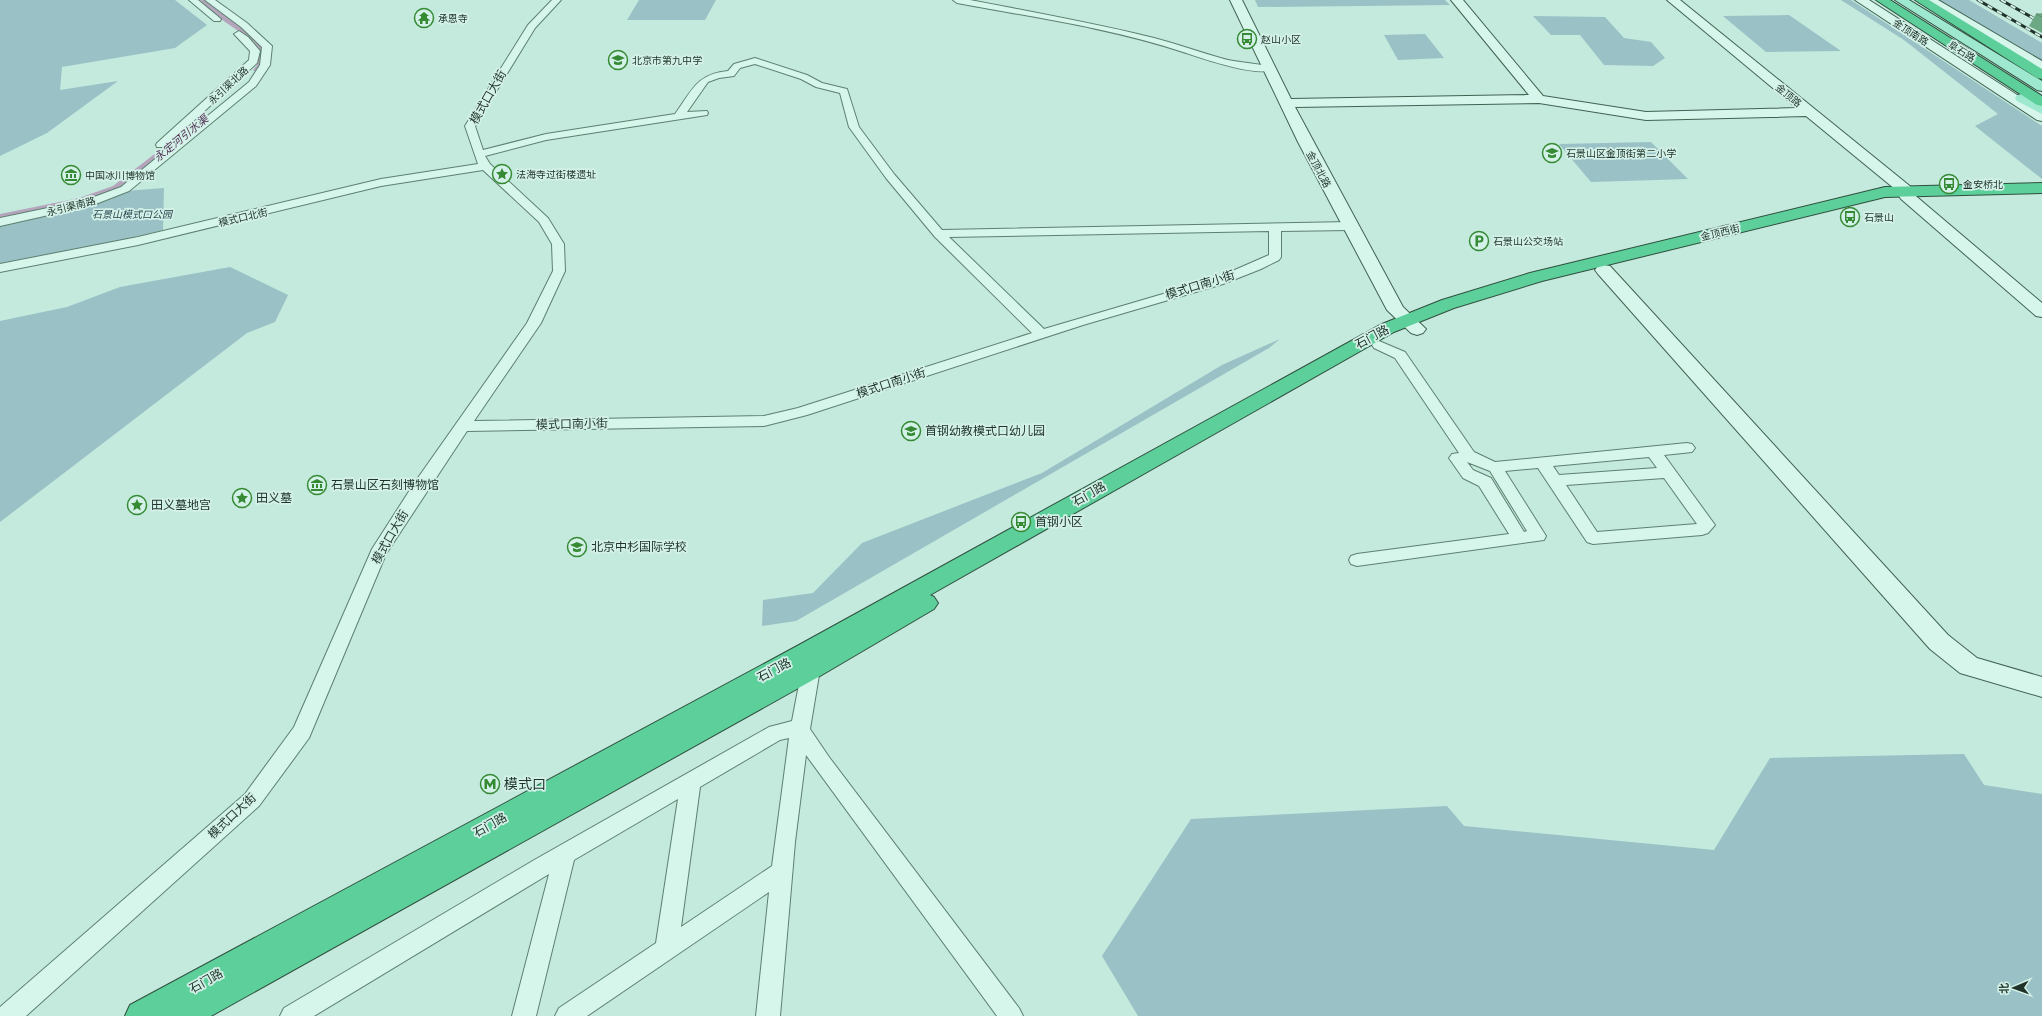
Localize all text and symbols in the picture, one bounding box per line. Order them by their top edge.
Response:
temple icon: 承恩寺 [413,7,435,29]
place label: 承恩寺 [438,13,468,24]
street label: 金顶南路 [1891,17,1930,48]
bus stop icon: 赵山小区 [1236,28,1258,50]
place label: 赵山小区 [1261,34,1301,45]
street label: 阜石路 [1946,39,1977,64]
school or university icon: 北京市第九中学 [607,49,629,71]
place label: 北京市第九中学 [632,55,702,66]
street label: 永引渠北路 [206,64,250,106]
street label: 模式口大街 [467,68,509,126]
street label: 金顶路 [1774,82,1804,109]
water label: 永定河引水渠 [152,111,212,163]
school or university icon: 石景山区金顶街第二小学 [1541,142,1563,164]
place label: 石景山区金顶街第二小学 [1566,148,1676,159]
street label: 金顶北路 [1304,149,1333,189]
place icon: 法海寺过街楼遗址 [491,163,513,185]
museum icon: 中国冰川博物馆 [60,164,82,186]
place label: 法海寺过街楼遗址 [516,169,596,180]
place label: 中国冰川博物馆 [85,170,155,181]
bus stop icon: 金安桥北 [1938,173,1960,195]
place label: 金安桥北 [1963,179,2003,190]
street label: 永引渠南路 [46,195,97,218]
bus stop icon: 石景山 [1839,206,1861,228]
street label: 模式口北街 [218,207,269,228]
park label: 石景山模式口公园 [92,209,174,220]
place label: 石景山 [1864,212,1894,223]
street label: 金顶西街 [1699,222,1741,243]
parking icon: 石景山公交场站 [1468,230,1490,252]
place label: 石景山公交场站 [1493,236,1563,247]
street label: 模式口南小街 [1164,268,1236,302]
street label: 石门路 [1353,322,1391,352]
street label: 模式口南小街 [855,365,927,401]
street label: 模式口南小街 [536,416,608,432]
school or university icon: 首钢幼教模式口幼儿园 [900,420,922,442]
place label: 首钢幼教模式口幼儿园 [925,424,1045,438]
museum icon: 石景山区石刻博物馆 [306,474,328,496]
place label: 石景山区石刻博物馆 [331,478,439,492]
street label: 石门路 [1070,479,1108,509]
place icon: 田义墓 [231,487,253,509]
place label: 田义墓 [256,491,292,505]
place icon: 田义墓地宫 [126,494,148,516]
place label: 田义墓地宫 [151,498,211,512]
street label: 模式口大街 [369,508,411,566]
bus stop icon: 首钢小区 [1010,511,1032,533]
place label: 首钢小区 [1035,515,1083,529]
school or university icon: 北京中杉国际学校 [566,536,588,558]
place label: 北京中杉国际学校 [591,540,687,554]
street label: 石门路 [755,655,793,685]
metro station icon: 模式口 [479,773,501,795]
place label: 模式口 [504,777,546,792]
street label: 模式口大街 [205,790,259,842]
street label: 石门路 [471,810,509,840]
street label: 石门路 [187,966,225,996]
north arrow [1994,968,2034,1008]
text: 北 [1998,983,2010,994]

